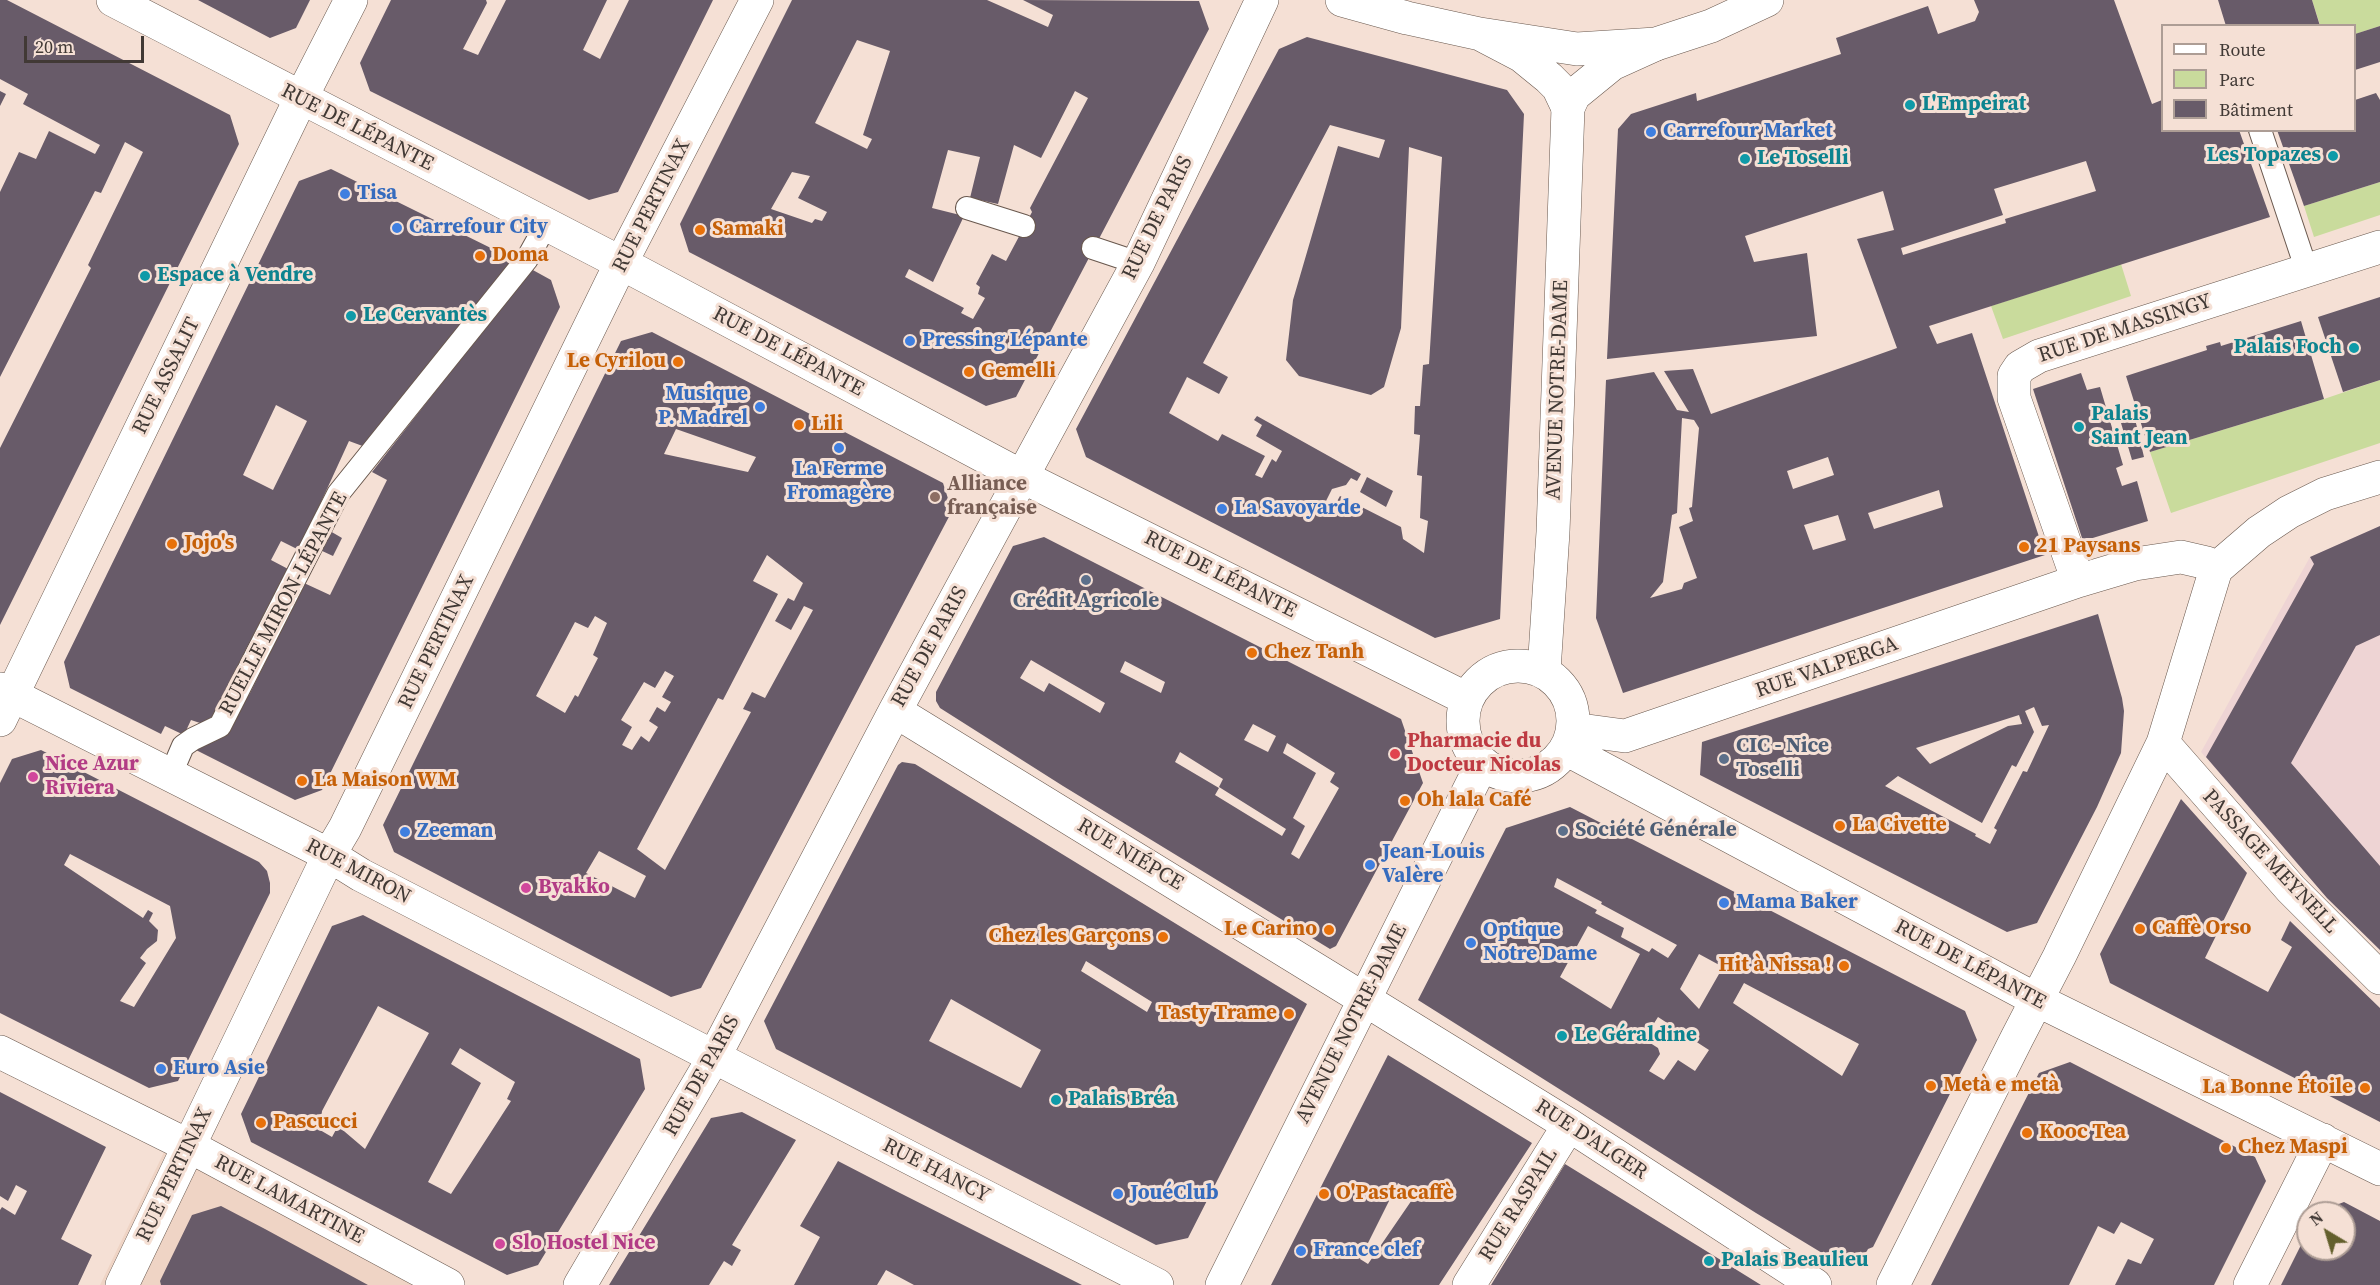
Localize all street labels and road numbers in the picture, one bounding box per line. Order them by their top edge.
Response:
street label: RUE DE LÉPANTE [277,79,437,177]
street label: RUE PERTINAX [608,135,696,277]
street label: RUE DE PARIS [1117,152,1199,284]
street label: AVENUE NOTRE-DAME [1542,280,1574,500]
street label: RUE DE MASSINGY [2035,289,2215,369]
street label: RUE DE LÉPANTE [708,302,868,402]
street label: RUE ASSALIT [128,314,206,438]
street label: RUELLE MIRON-LÉPANTE [214,488,354,720]
street label: RUE DE LÉPANTE [1140,526,1300,624]
street label: RUE PERTINAX [394,571,480,713]
street label: RUE DE PARIS [886,582,974,712]
street label: RUE VALPERGA [1752,632,1902,704]
street label: PASSAGE MEYNELL [2197,785,2343,939]
street label: RUE NIÉPCE [1072,813,1188,897]
street label: RUE MIRON [301,834,415,910]
street label: RUE DE LÉPANTE [1890,915,2050,1015]
street label: AVENUE NOTRE-DAME [1291,920,1413,1128]
street label: RUE DE PARIS [658,1011,746,1141]
street label: RUE D'ALGER [1530,1094,1652,1186]
street label: RUE PERTINAX [132,1104,218,1246]
street label: RUE HANCY [878,1133,994,1209]
street label: RUE RASPAIL [1474,1144,1564,1266]
street label: RUE LAMARTINE [210,1150,368,1250]

